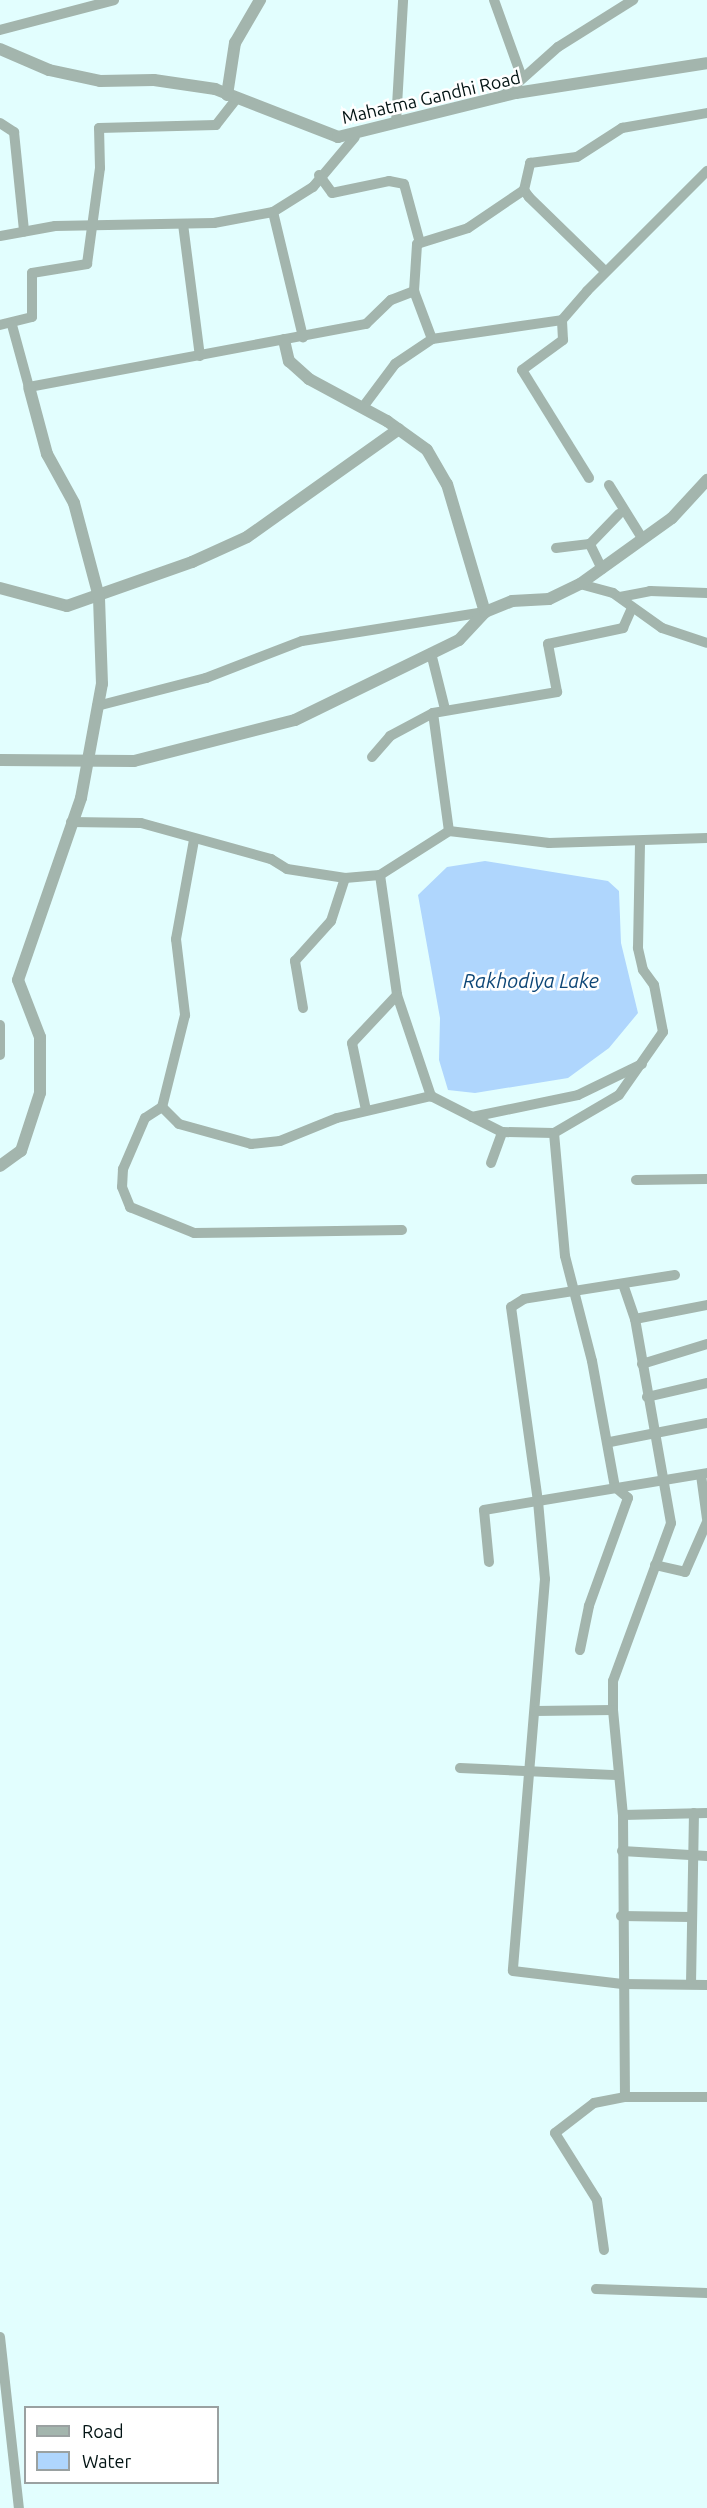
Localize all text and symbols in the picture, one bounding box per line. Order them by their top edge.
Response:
street label: Mahatma Gandhi Road [340,66,522,128]
water label: Rakhodiya Lake [463,968,599,992]
legend [24,2406,219,2484]
text: Road [82,2421,124,2441]
text: Water [82,2451,131,2471]

